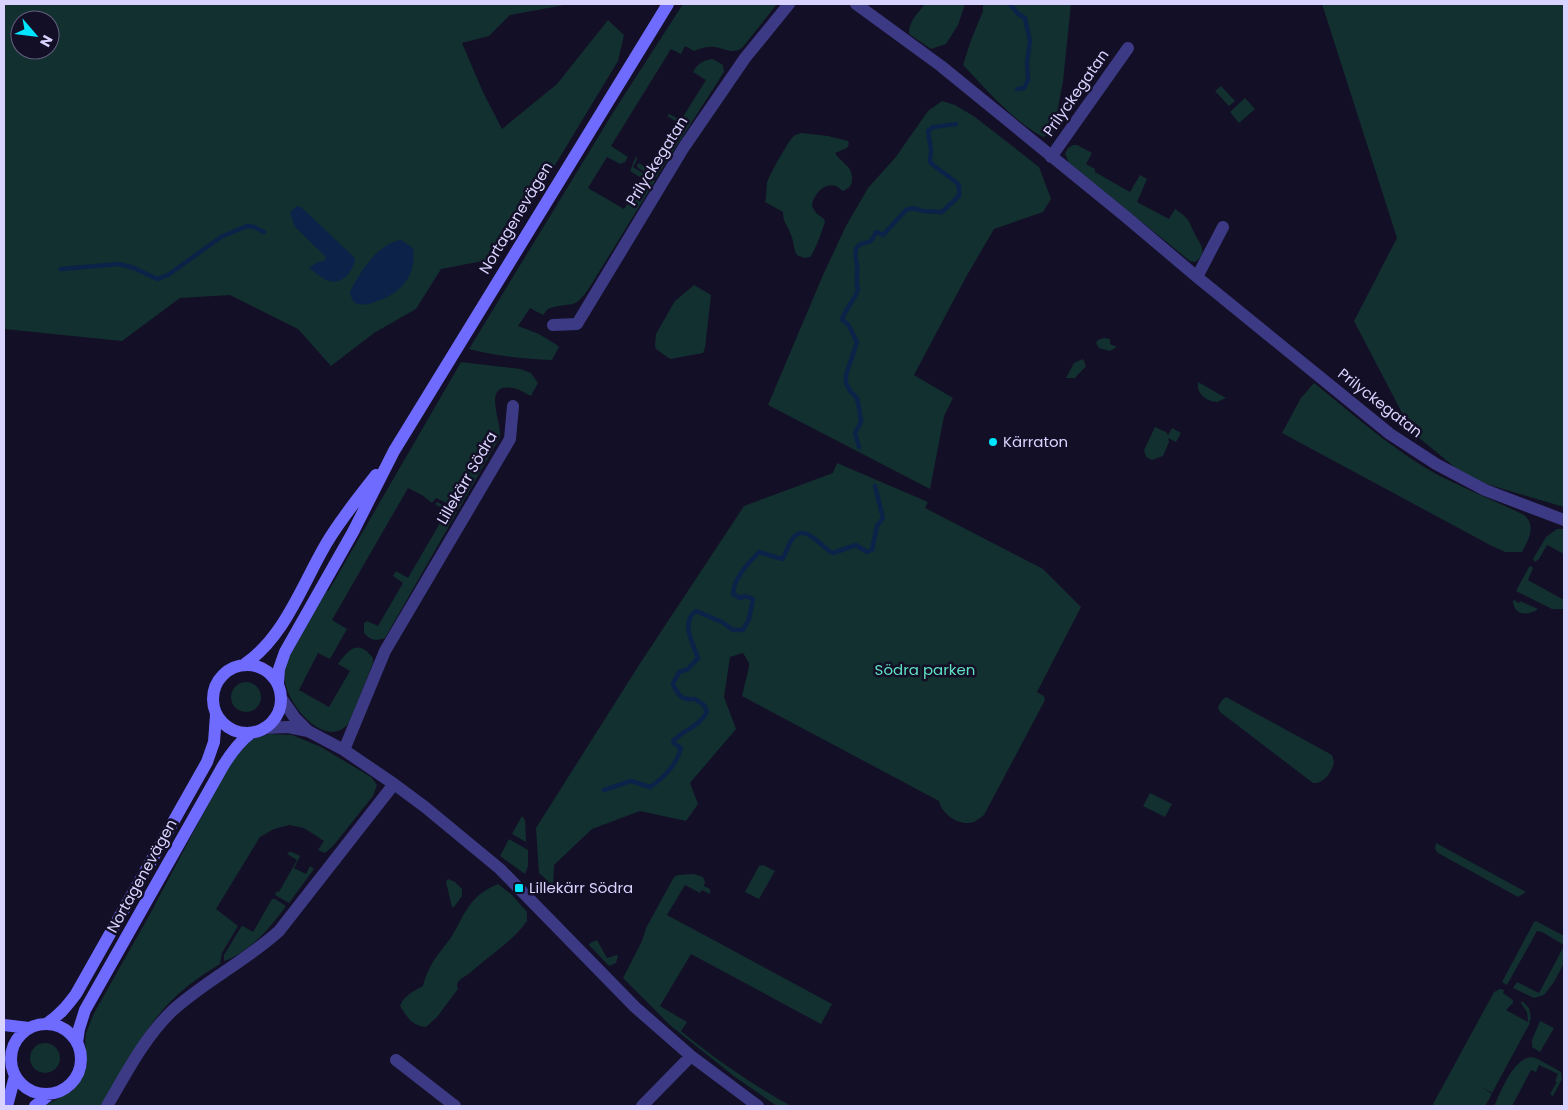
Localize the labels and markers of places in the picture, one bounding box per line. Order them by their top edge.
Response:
place label: Kärraton [1003,431,1068,452]
marker: Kärraton [987,436,999,448]
place label: Lillekärr Södra [529,877,633,898]
marker: Lillekärr Södra [513,882,525,894]

